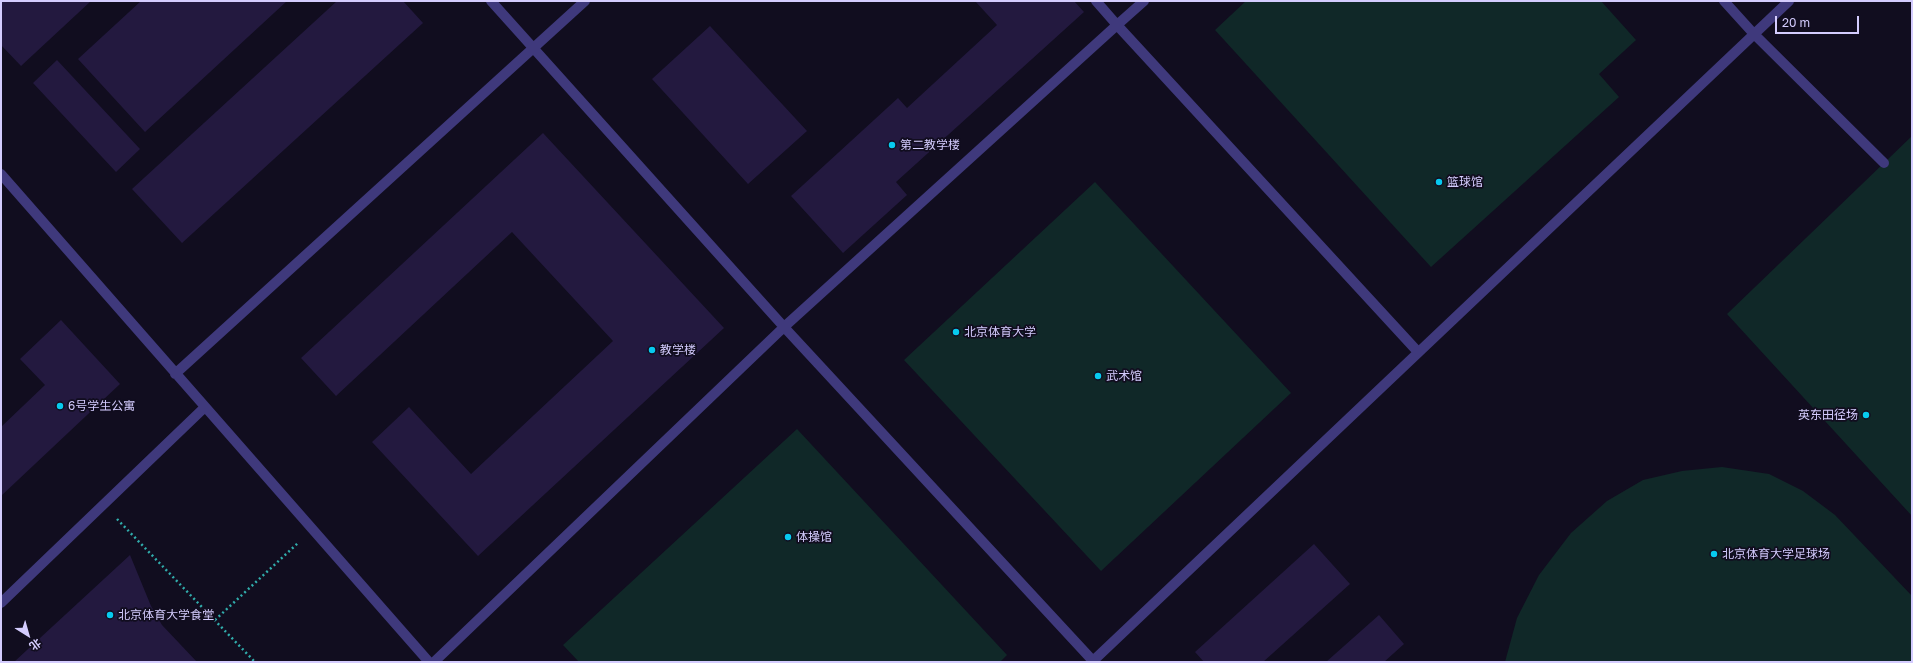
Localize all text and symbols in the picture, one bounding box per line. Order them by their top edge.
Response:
scale bar [1777,8,1861,34]
text: 20 m [1782,15,1810,30]
place label: 第二教学楼 [900,138,960,152]
marker: 第二教学楼 [887,140,897,150]
place label: 篮球馆 [1447,175,1483,189]
marker: 篮球馆 [1434,177,1444,187]
place label: 北京体育大学 [964,325,1036,339]
marker: 北京体育大学 [951,327,961,337]
place label: 教学楼 [660,343,696,357]
marker: 教学楼 [647,345,657,355]
place label: 武术馆 [1106,369,1142,383]
marker: 武术馆 [1093,371,1103,381]
place label: 6号学生公寓 [68,399,135,413]
marker: 6号学生公寓 [55,401,65,411]
place label: 英东田径场 [1798,408,1858,422]
marker: 英东田径场 [1861,410,1871,420]
place label: 体操馆 [796,530,832,544]
marker: 体操馆 [783,532,793,542]
place label: 北京体育大学足球场 [1722,547,1830,561]
marker: 北京体育大学足球场 [1709,549,1719,559]
place label: 北京体育大学食堂 [118,608,214,622]
marker: 北京体育大学食堂 [105,610,115,620]
north arrow [8,615,48,655]
text: 北 [27,636,44,653]

